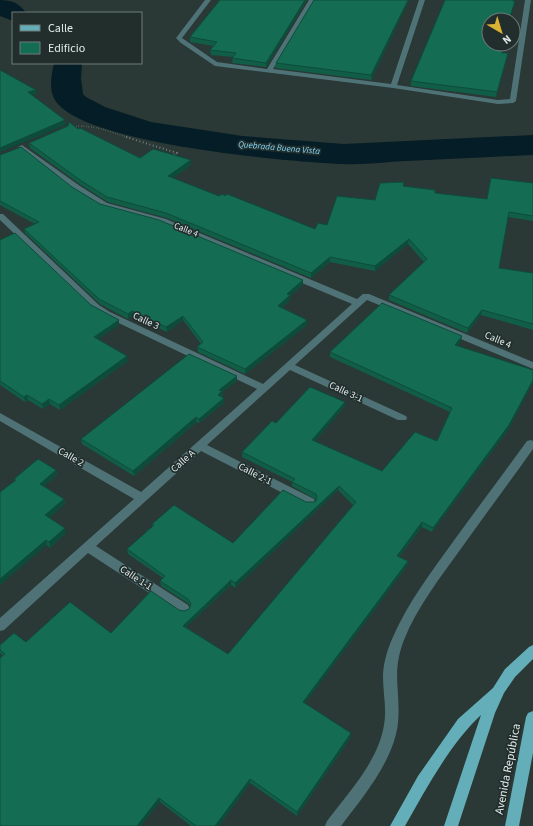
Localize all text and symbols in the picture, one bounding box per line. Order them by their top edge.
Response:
legend [12,12,142,64]
north arrow [481,12,521,52]
text: Calle [48,20,73,37]
text: N [499,31,514,48]
text: Edificio [48,40,85,57]
water label: Quebrada Buena Vista [238,138,321,158]
street label: Calle 4 [172,219,201,241]
street label: Calle 3 [130,309,162,333]
street label: Calle 4 [482,328,514,352]
street label: Calle 3-1 [327,378,365,406]
street label: Calle 2 [55,444,87,470]
street label: Calle A [168,446,199,476]
street label: Calle 2-1 [236,460,274,488]
street label: Calle 1-1 [117,562,155,594]
street label: Avenida República [491,722,525,816]

